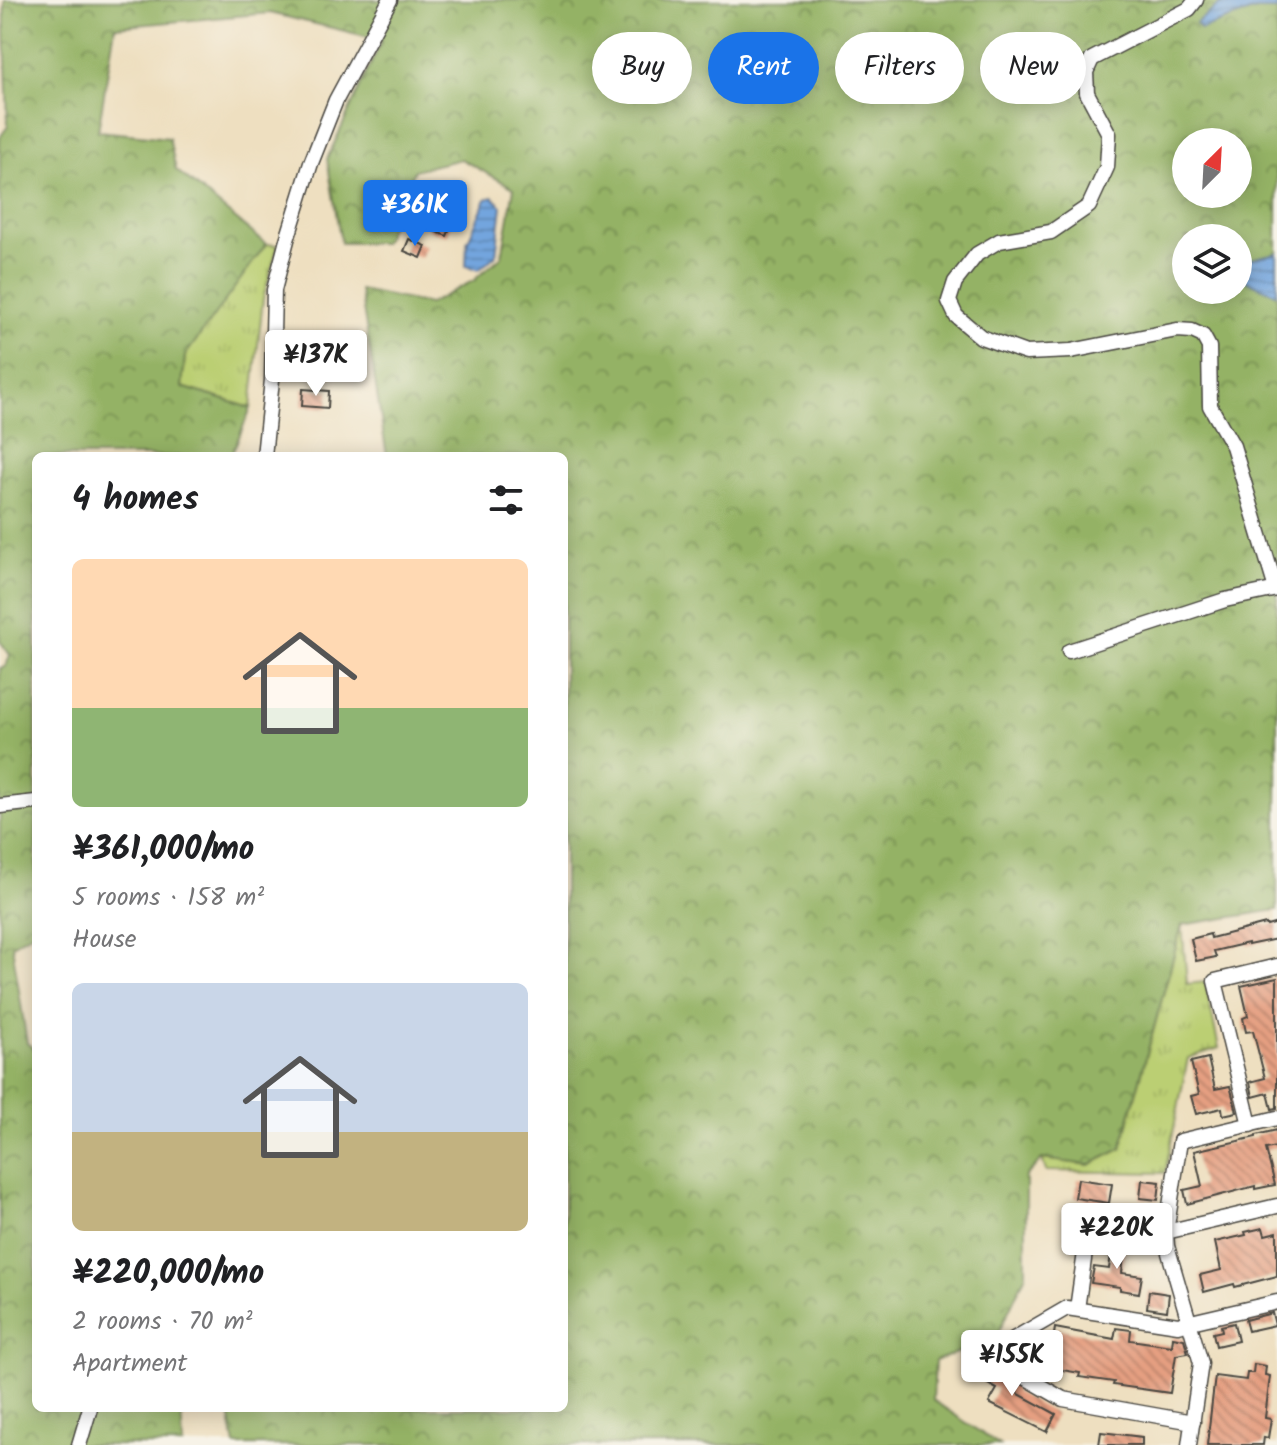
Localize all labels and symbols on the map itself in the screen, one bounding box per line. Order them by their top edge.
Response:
north arrow [1172,128,1252,208]
pin: ¥361K [359,180,471,248]
pin: ¥137K [260,330,372,398]
pin: ¥220K [1061,1203,1173,1271]
pin: ¥155K [956,1330,1068,1398]

